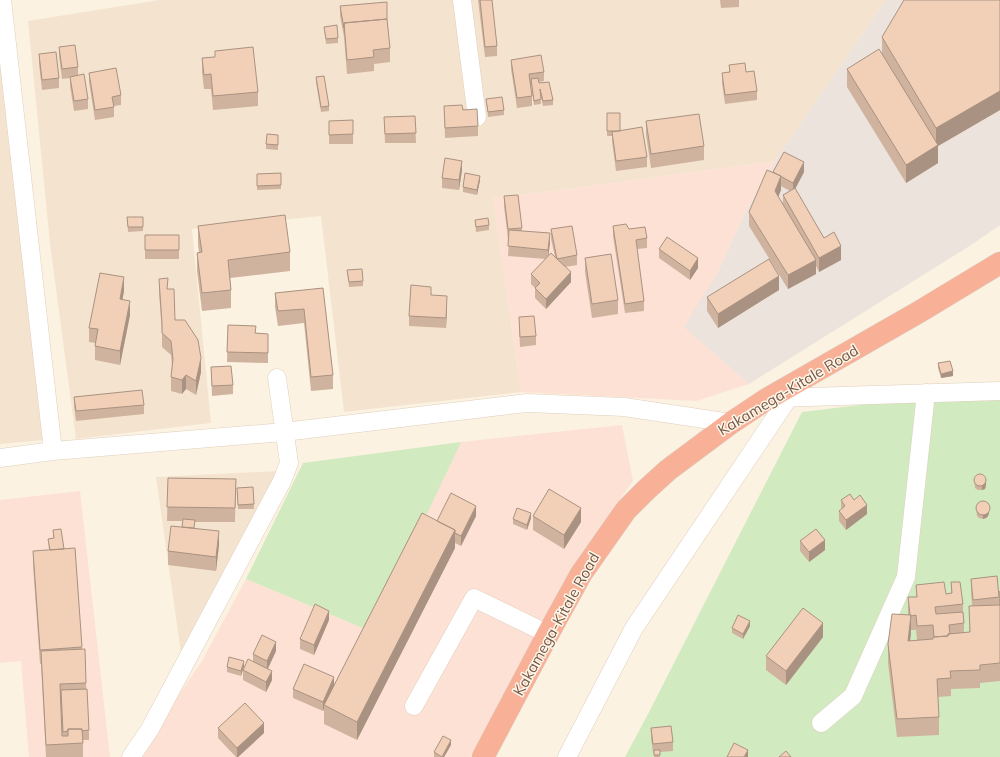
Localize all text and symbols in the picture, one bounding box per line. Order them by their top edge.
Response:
street label: Kakamega-Kitale Road [714,340,862,440]
street label: Kakamega-Kitale Road [509,549,603,699]

